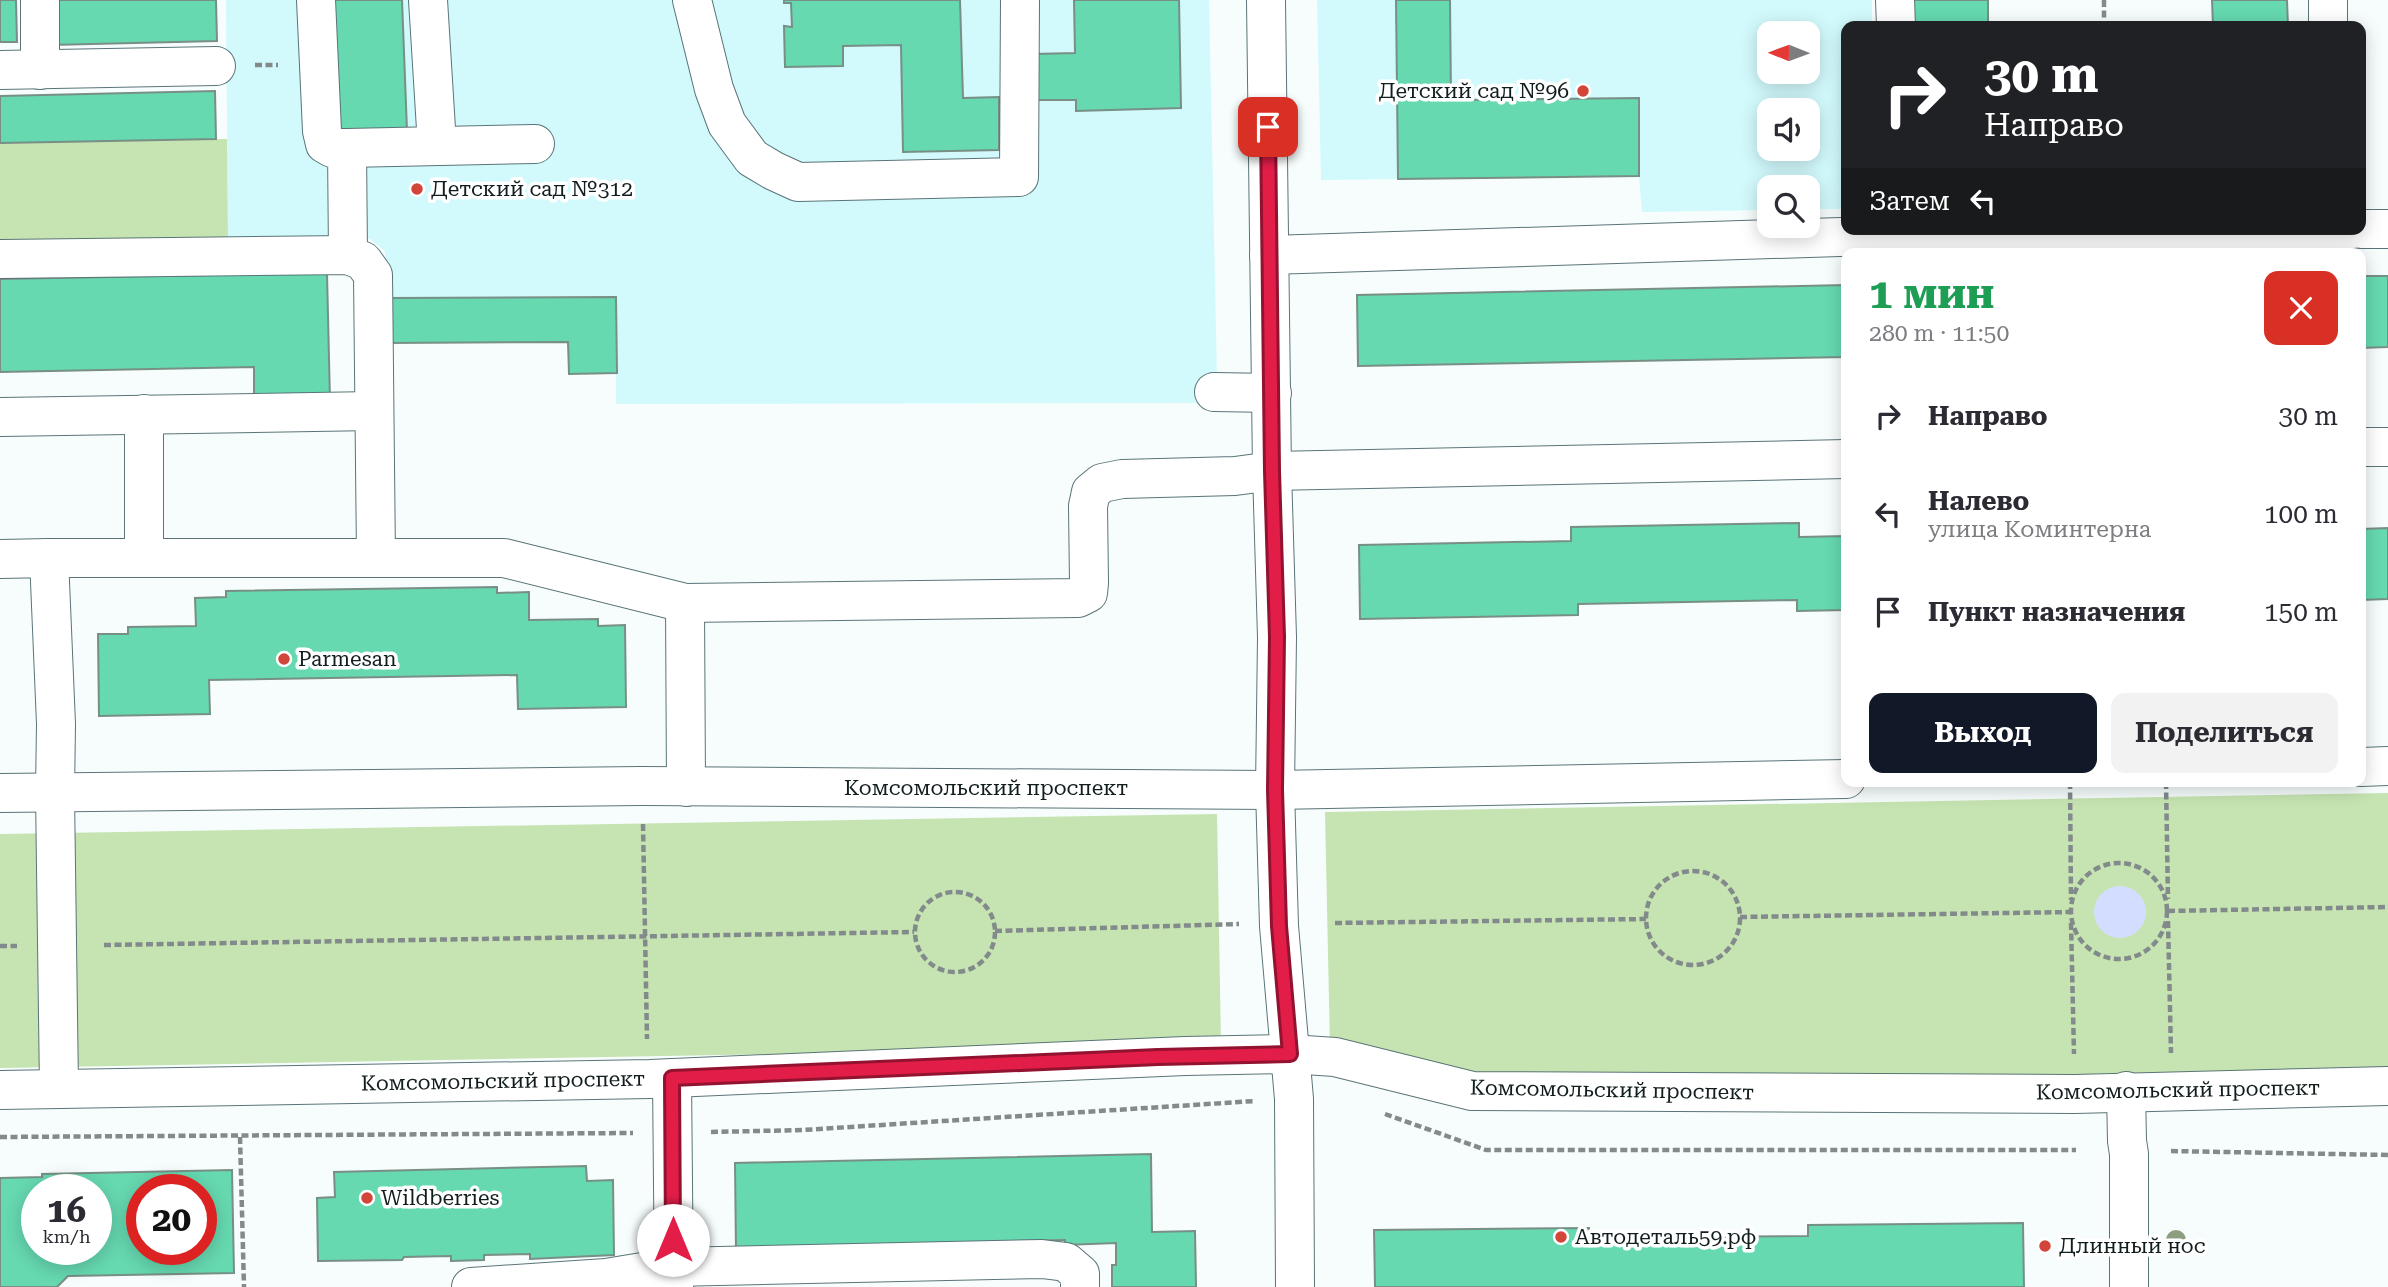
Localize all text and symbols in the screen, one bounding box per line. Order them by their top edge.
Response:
north arrow [1757,21,1820,84]
map controls [1757,21,1820,238]
text: 30 m [1984,47,2099,104]
icon: right [1869,49,1960,140]
place label: Детский сад №96 [1379,79,1569,103]
marker: Детский сад №96 [1575,83,1591,99]
pin [1238,97,1298,157]
button: sound [1757,98,1820,161]
text: Направо [1984,106,2124,144]
icon: arrive [1249,108,1287,146]
button: search [1757,175,1820,238]
place label: Детский сад №312 [431,177,633,201]
marker: Детский сад №312 [409,181,425,197]
icon: left [1964,182,2002,220]
text: Затем [1869,186,1950,216]
text: 1 мин [1869,269,1994,318]
button: close [2264,271,2338,345]
text: 280 m · 11:50 [1869,320,2009,347]
icon: right [1869,397,1907,435]
text: Направо [1928,401,2048,431]
text: 30 m [2279,401,2338,431]
text: Налево [1928,486,2029,516]
icon: left [1869,495,1907,533]
text: 100 m [2264,499,2338,529]
text: улица Коминтерна [1928,516,2151,543]
icon: arrive [1869,593,1907,631]
text: Пункт назначения [1928,597,2185,627]
text: 150 m [2264,597,2338,627]
place label: Parmesan [298,647,397,671]
marker: Parmesan [276,651,292,667]
button: Выход [1869,693,2097,773]
button: Поделиться [2111,693,2338,773]
street label: Комсомольский проспект [844,776,1128,800]
street label: Комсомольский проспект [361,1067,645,1095]
street label: Комсомольский проспект [1470,1076,1754,1104]
street label: Комсомольский проспект [2036,1076,2320,1104]
speed limit sign: 20 [126,1174,217,1265]
place label: Wildberries [381,1186,499,1210]
text: 16 [47,1190,86,1231]
marker: Wildberries [359,1190,375,1206]
position arrow [636,1203,710,1277]
place label: Автодеталь59.рф [1575,1225,1756,1249]
text: km/h [42,1226,91,1247]
marker: Автодеталь59.рф [1553,1229,1569,1245]
place label: Длинный нос [2059,1234,2206,1258]
marker: Длинный нос [2037,1238,2053,1254]

